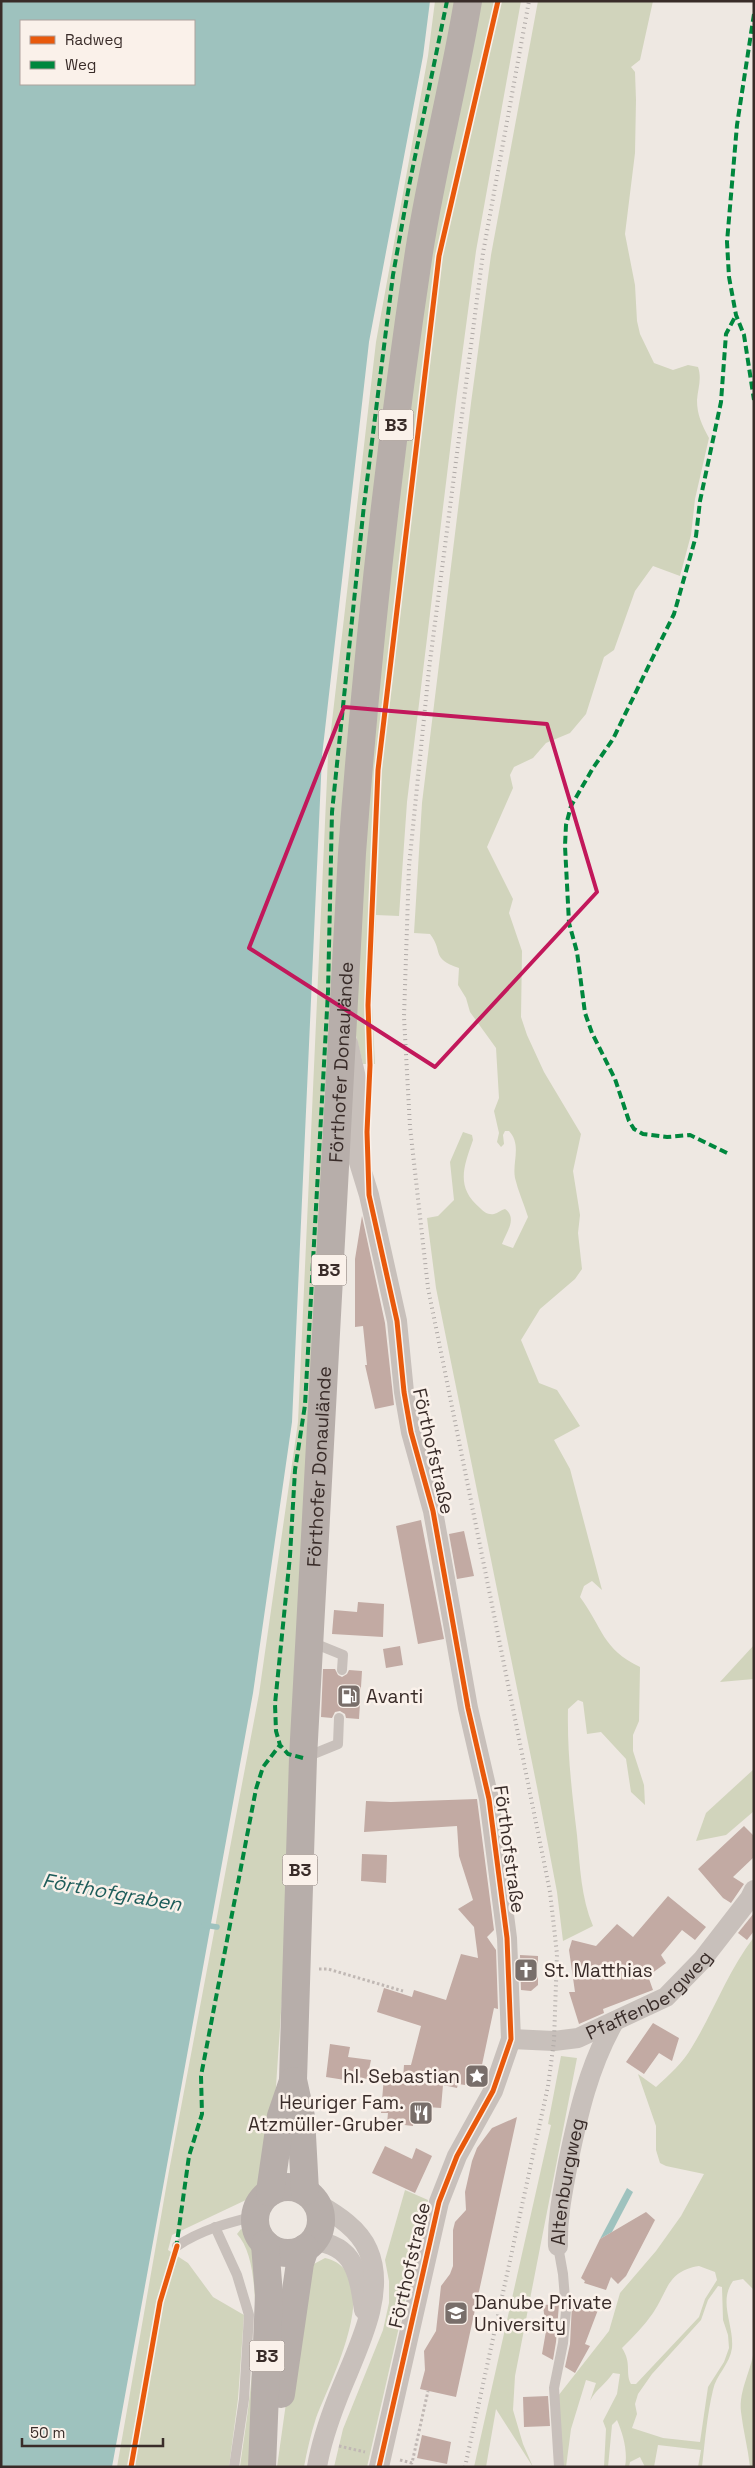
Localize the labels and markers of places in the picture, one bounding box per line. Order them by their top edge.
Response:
fuel station icon: Avanti [336,1683,362,1709]
place label: Avanti [366,1684,423,1709]
church icon: St. Matthias [513,1957,539,1983]
place label: St. Matthias [544,1958,653,1983]
place icon: hl. Sebastian [464,2063,490,2089]
place label: hl. Sebastian [343,2064,460,2089]
place label: Heuriger Fam. Atzmüller-Gruber [248,2090,404,2137]
restaurant icon: Heuriger Fam. Atzmüller-Gruber [408,2100,434,2126]
place label: Danube Private University [474,2290,612,2337]
school or university icon: Danube Private University [443,2300,469,2326]

